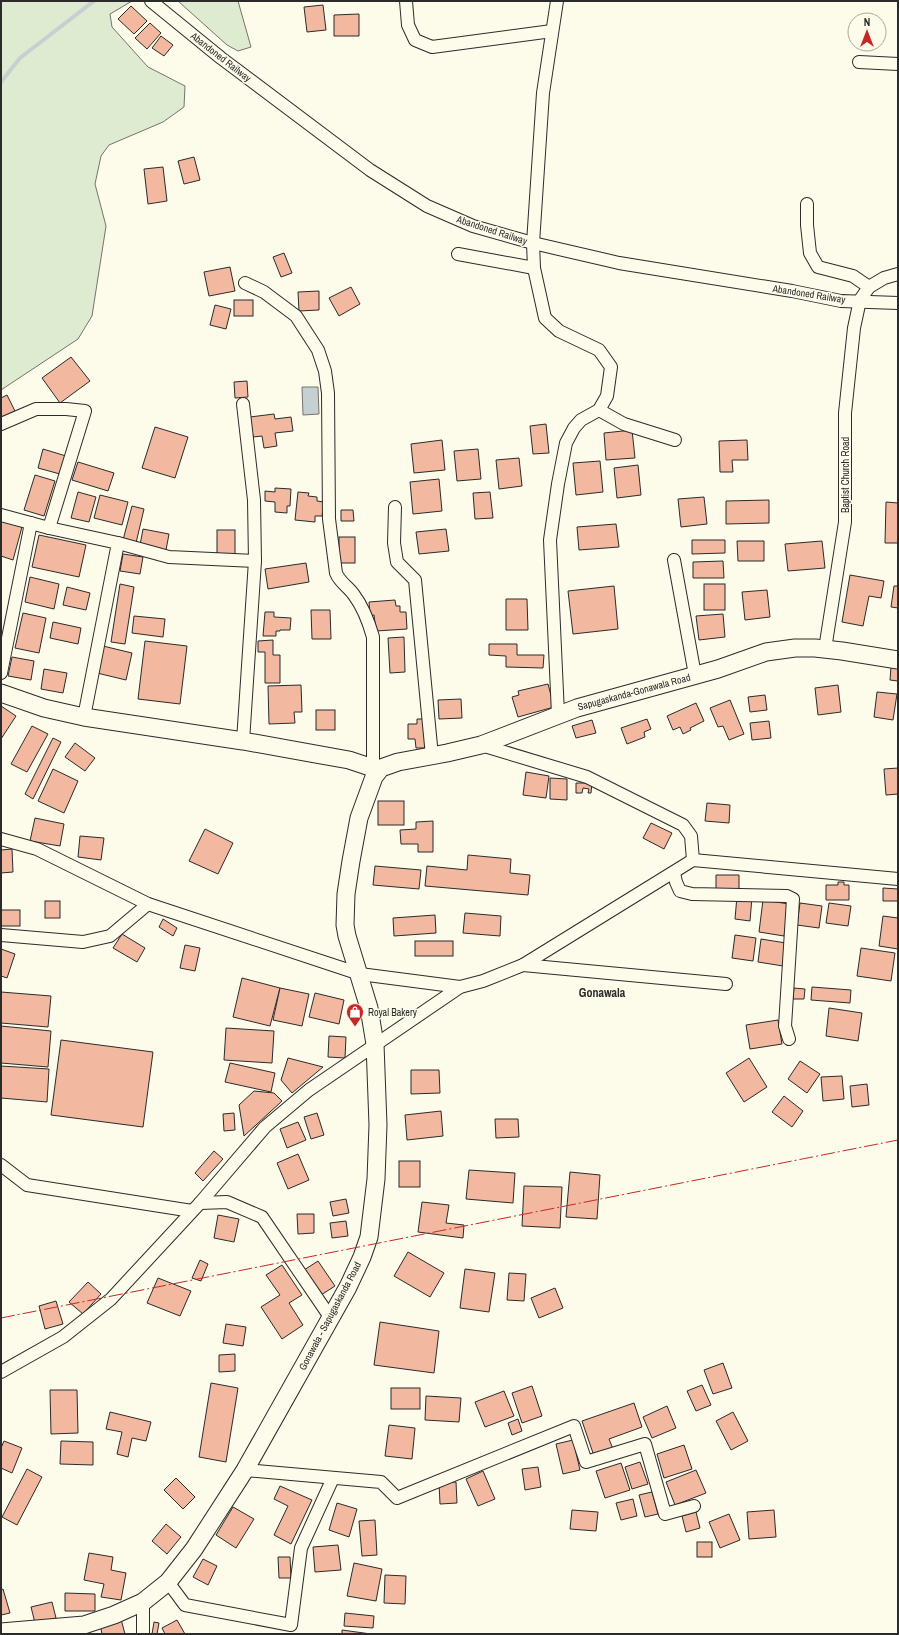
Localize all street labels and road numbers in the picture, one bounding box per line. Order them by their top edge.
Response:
street label: Abandoned Railway [187,29,255,85]
street label: Abandoned Railway [454,212,530,248]
street label: Abandoned Railway [771,282,847,306]
street label: Baptist Church Road [839,437,852,513]
street label: Sapugaskanda-Gonawala Road [576,671,692,713]
street label: Gonawala - Sapugaskanda Road [296,1260,364,1372]

